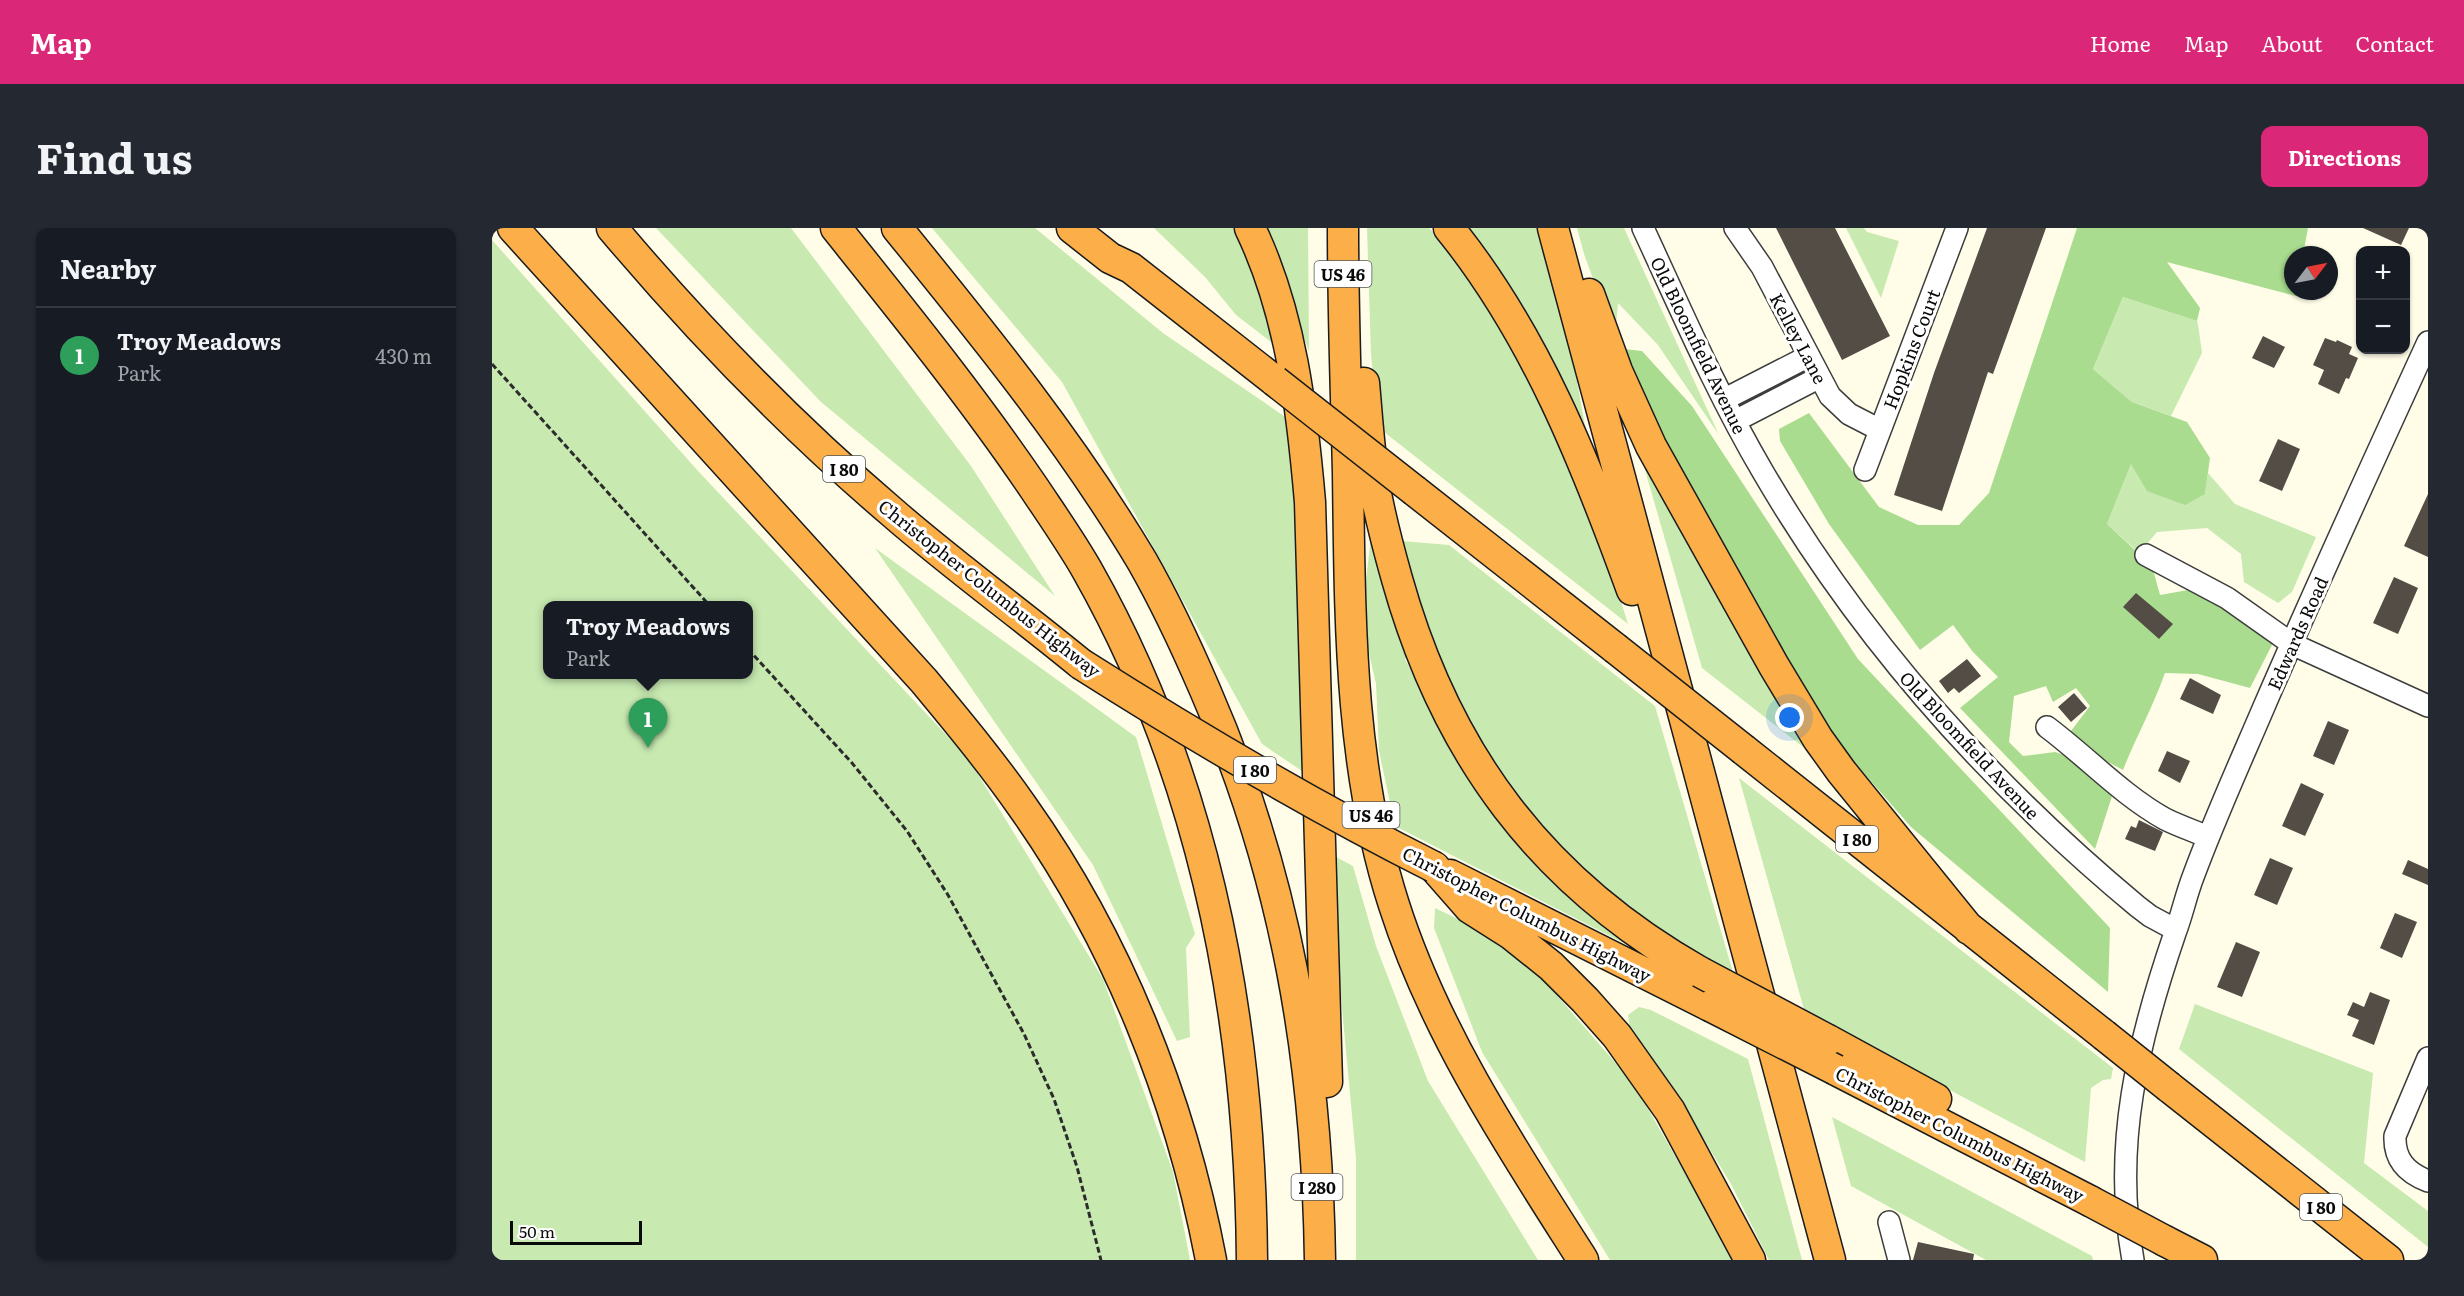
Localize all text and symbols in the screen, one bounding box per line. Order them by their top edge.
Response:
text: Map [30,21,92,63]
text: Home [2090,27,2151,58]
text: Map [2184,27,2228,58]
text: About [2261,27,2323,58]
text: Contact [2356,27,2434,58]
text: Find us [36,125,193,187]
button: Directions [2261,126,2428,187]
north arrow [2284,246,2338,300]
map controls [2356,246,2410,354]
button: + [2356,246,2410,300]
text: Nearby [60,248,156,287]
street label: Old Bloomfield Avenue [1644,252,1754,438]
road number: US 46 [1314,261,1372,287]
street label: Hopkins Court [1876,284,1947,413]
street label: Kelley Lane [1764,288,1834,388]
button: − [2356,300,2410,354]
text: Troy Meadows [117,324,281,357]
text: 1 [75,340,84,370]
text: 430 m [375,340,432,370]
text: Park [117,357,161,387]
road number: I 80 [823,456,865,482]
street label: Christopher Columbus Highway [873,493,1107,684]
street label: Edwards Road [2260,572,2334,694]
popup [543,601,753,679]
text: Troy Meadows [566,609,730,642]
text: Park [566,642,610,672]
street label: Old Bloomfield Avenue [1894,665,2046,825]
pin: 1 [628,698,668,748]
your location [1775,703,1804,732]
road number: I 80 [1234,757,1276,783]
road number: US 46 [1342,802,1400,828]
road number: I 80 [1836,826,1878,852]
street label: Christopher Columbus Highway [1398,839,1656,989]
street label: Christopher Columbus Highway [1831,1059,2089,1209]
road number: I 280 [1292,1174,1342,1200]
road number: I 80 [2300,1194,2342,1220]
scale bar [510,1218,642,1246]
text: 50 m [519,1219,555,1243]

